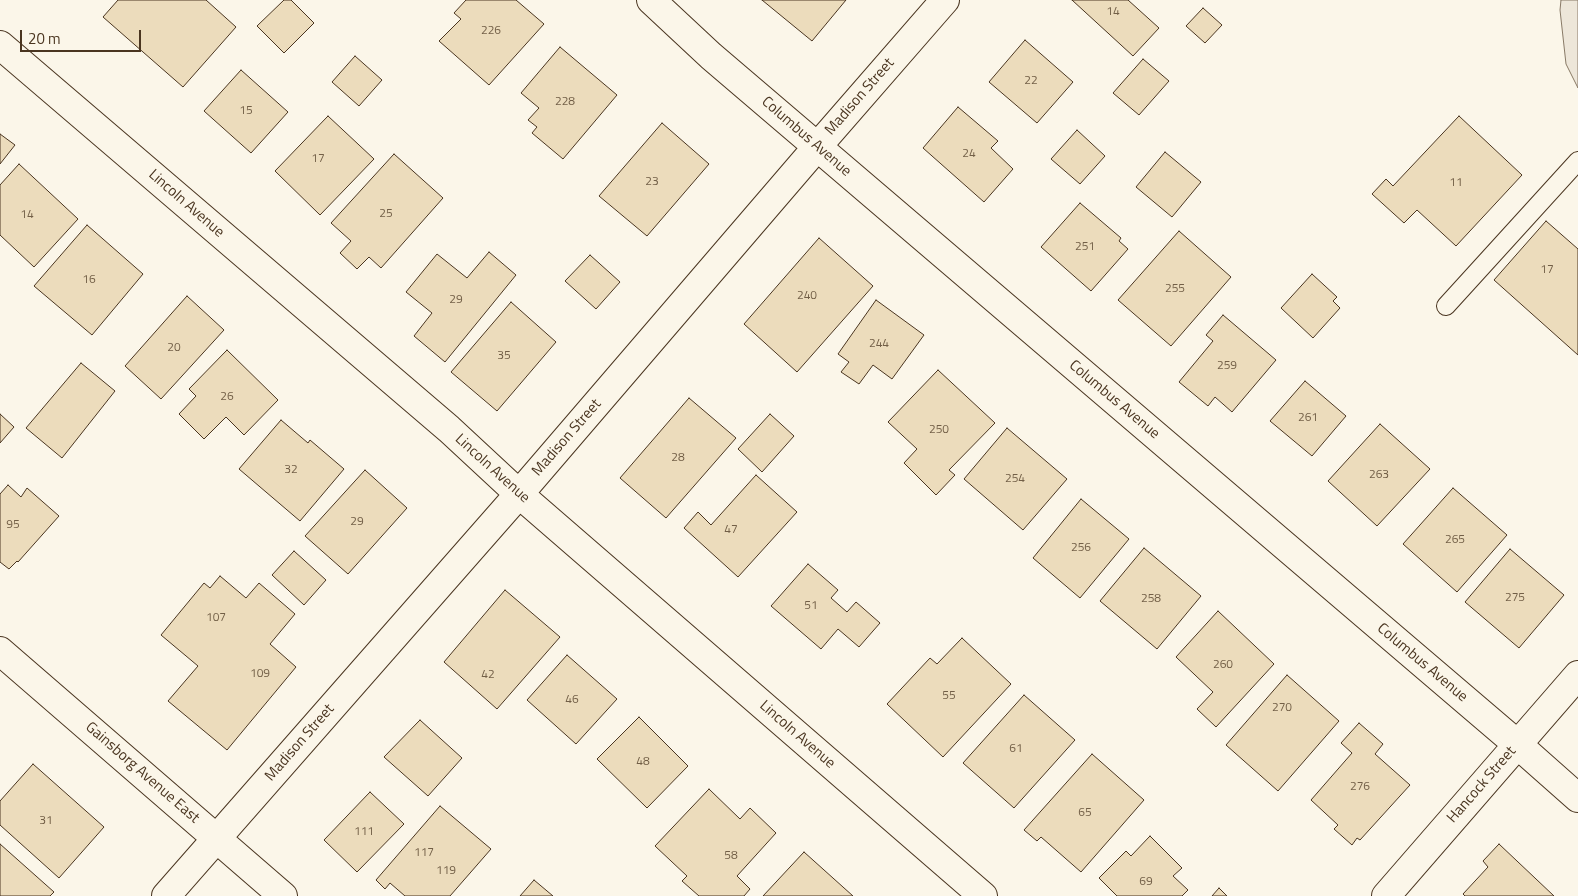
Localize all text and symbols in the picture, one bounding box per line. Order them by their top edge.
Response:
house number: 14 [1106,5,1120,19]
scale bar [22,20,144,52]
house number: 226 [481,24,501,38]
text: 20 m [28,27,61,50]
street label: Madison Street [822,55,898,139]
house number: 22 [1024,74,1038,88]
street label: Columbus Avenue [757,93,855,181]
house number: 228 [555,95,575,109]
house number: 15 [239,104,253,118]
house number: 24 [962,147,976,161]
house number: 17 [311,152,325,166]
street label: Lincoln Avenue [144,166,228,242]
house number: 23 [645,175,659,189]
house number: 11 [1449,176,1463,190]
house number: 25 [379,207,393,221]
house number: 14 [20,208,34,222]
house number: 251 [1075,240,1095,254]
house number: 17 [1540,263,1554,277]
house number: 16 [82,273,96,287]
house number: 255 [1165,282,1185,296]
house number: 240 [797,289,817,303]
house number: 29 [449,293,463,307]
house number: 244 [869,337,889,351]
house number: 20 [167,341,181,355]
house number: 35 [497,349,511,363]
street label: Columbus Avenue [1065,357,1163,443]
house number: 259 [1217,359,1237,373]
house number: 26 [220,390,234,404]
street label: Madison Street [529,396,605,480]
house number: 261 [1298,411,1318,425]
house number: 250 [929,423,949,437]
street label: Lincoln Avenue [451,431,533,507]
house number: 28 [671,451,685,465]
house number: 32 [284,463,298,477]
house number: 263 [1369,468,1389,482]
house number: 254 [1005,472,1025,486]
house number: 29 [350,515,364,529]
house number: 95 [6,518,20,532]
house number: 47 [724,523,738,537]
house number: 265 [1445,533,1465,547]
house number: 256 [1071,541,1091,555]
house number: 275 [1505,591,1525,605]
house number: 258 [1141,592,1161,606]
house number: 51 [804,599,818,613]
house number: 107 [206,611,226,625]
street label: Columbus Avenue [1373,620,1471,706]
house number: 260 [1213,658,1233,672]
house number: 109 [250,667,270,681]
house number: 42 [481,668,495,682]
house number: 55 [942,689,956,703]
house number: 46 [565,693,579,707]
street label: Lincoln Avenue [755,697,839,773]
street label: Madison Street [262,701,338,785]
house number: 270 [1272,701,1292,715]
street label: Gainsborg Avenue East [81,719,203,827]
house number: 61 [1009,742,1023,756]
street label: Hancock Street [1444,743,1520,827]
house number: 48 [636,755,650,769]
house number: 276 [1350,780,1370,794]
house number: 65 [1078,806,1092,820]
house number: 31 [39,814,53,828]
house number: 111 [354,825,374,839]
house number: 117 [414,846,434,860]
house number: 58 [724,849,738,863]
house number: 119 [436,864,456,878]
house number: 69 [1139,875,1153,889]

